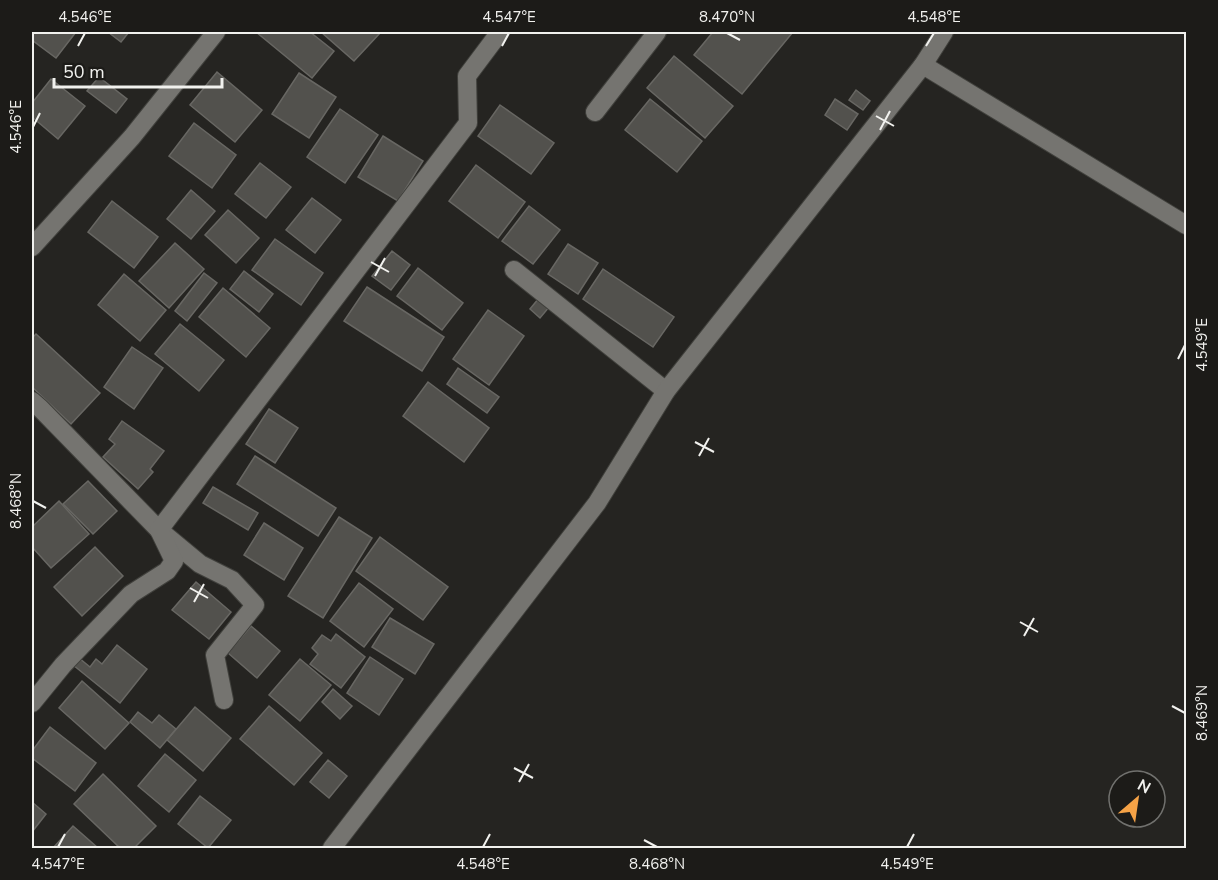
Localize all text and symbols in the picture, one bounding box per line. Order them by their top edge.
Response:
text: 4.546°E [58,7,112,27]
text: 4.547°E [482,7,536,27]
text: 8.470°N [699,7,755,27]
text: 4.548°E [907,7,961,27]
scale bar [54,51,222,89]
text: 50 m [63,60,105,84]
text: 4.546°E [6,100,26,154]
text: 4.549°E [1192,318,1212,372]
text: 8.468°N [6,473,26,529]
text: 8.469°N [1192,685,1212,741]
north arrow [1107,769,1167,829]
text: N [1133,774,1154,799]
text: 4.547°E [31,854,85,874]
text: 4.548°E [456,854,510,874]
text: 8.468°N [629,854,685,874]
text: 4.549°E [880,854,934,874]

